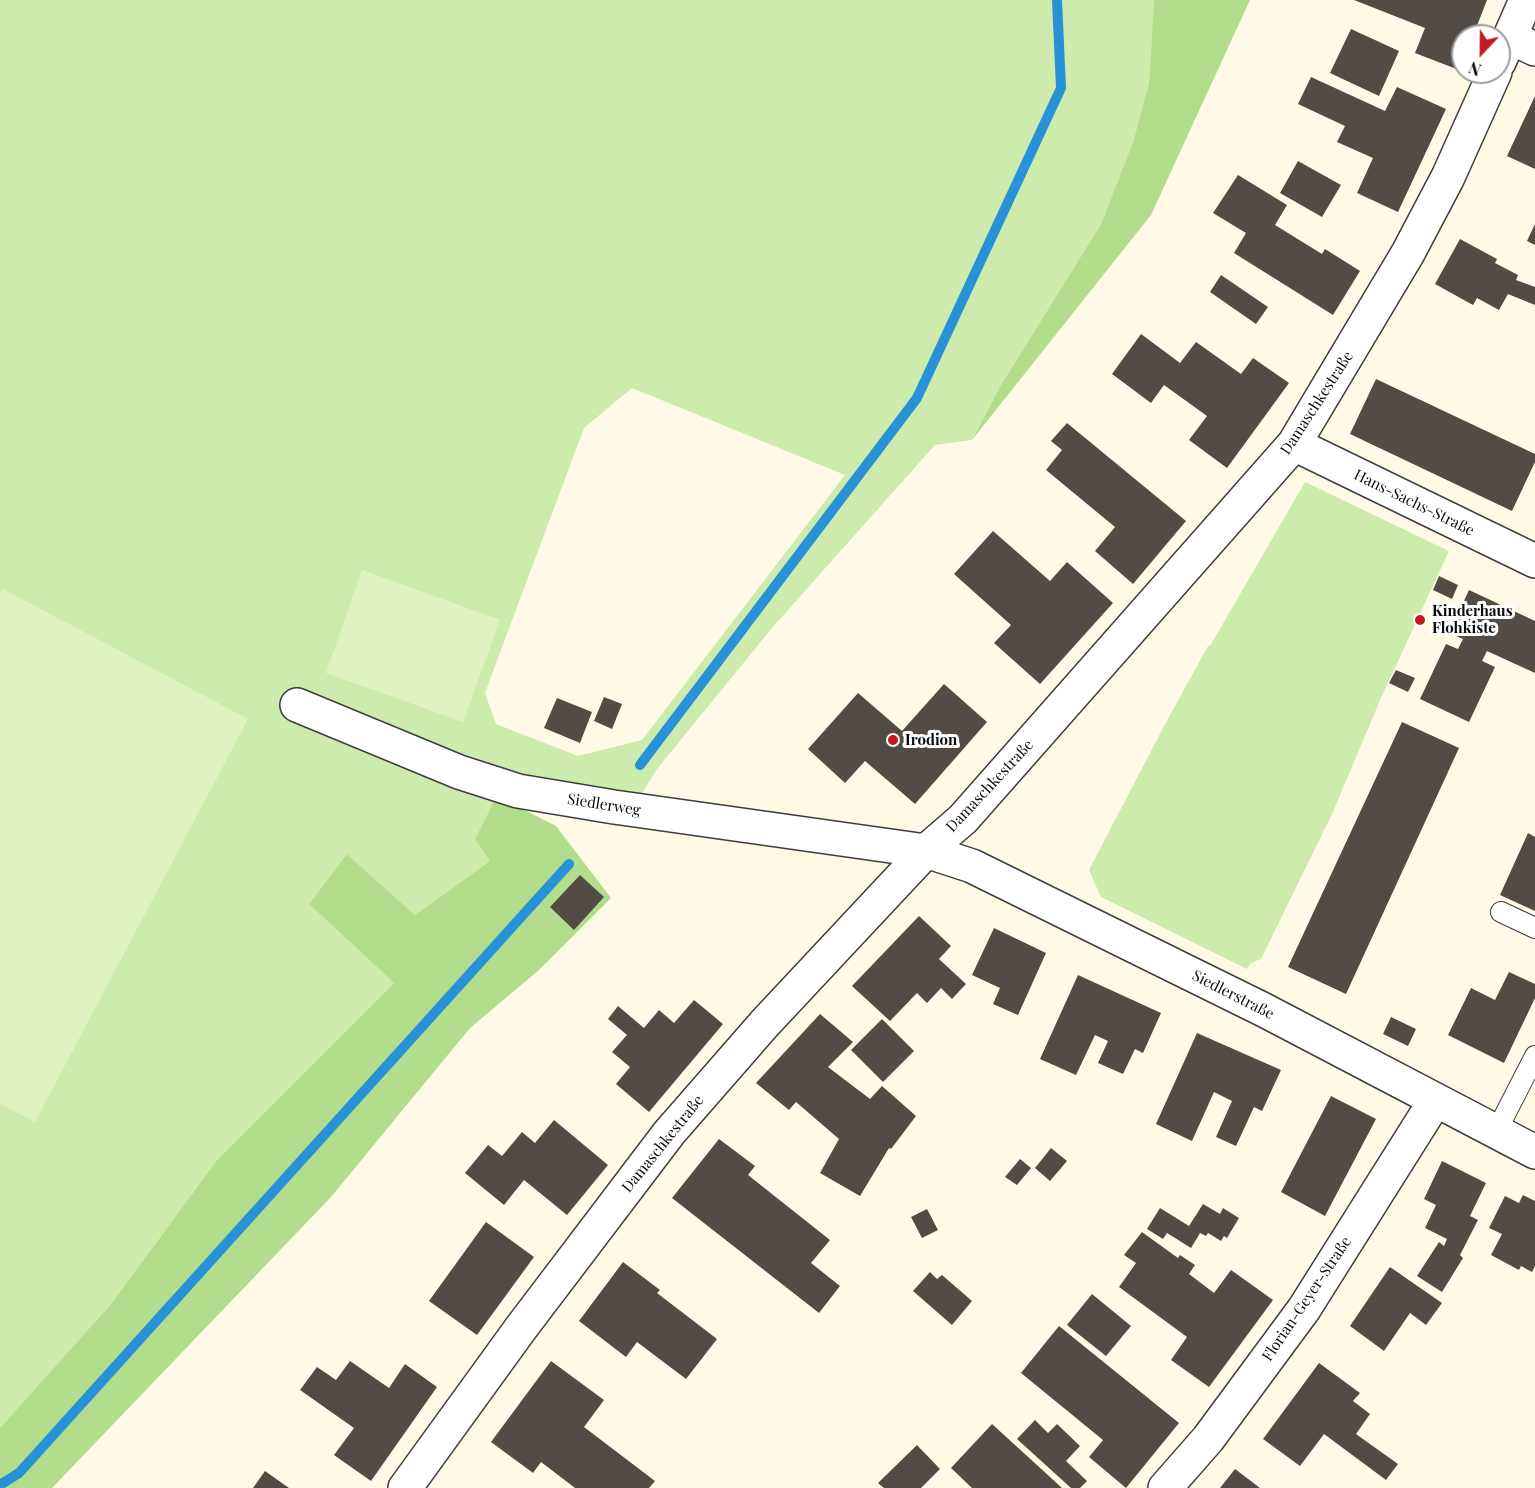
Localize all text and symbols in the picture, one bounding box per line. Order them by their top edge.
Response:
north arrow [1451,24,1511,84]
text: N [1466,57,1484,81]
street label: Damaschkestraße [1277,348,1357,458]
street label: Hans-Sachs-Straße [1351,466,1477,540]
place label: Kinderhaus Flohkiste [1432,602,1513,637]
marker: Kinderhaus Flohkiste [1413,613,1427,627]
place label: Irodion [905,731,957,749]
marker: Irodion [886,733,900,747]
street label: Damaschkestraße [943,736,1037,836]
street label: Siedlerweg [566,790,642,820]
street label: Siedlerstraße [1189,967,1277,1023]
street label: Damaschkestraße [618,1092,708,1196]
street label: Florian-Geyer-Straße [1259,1233,1355,1365]

